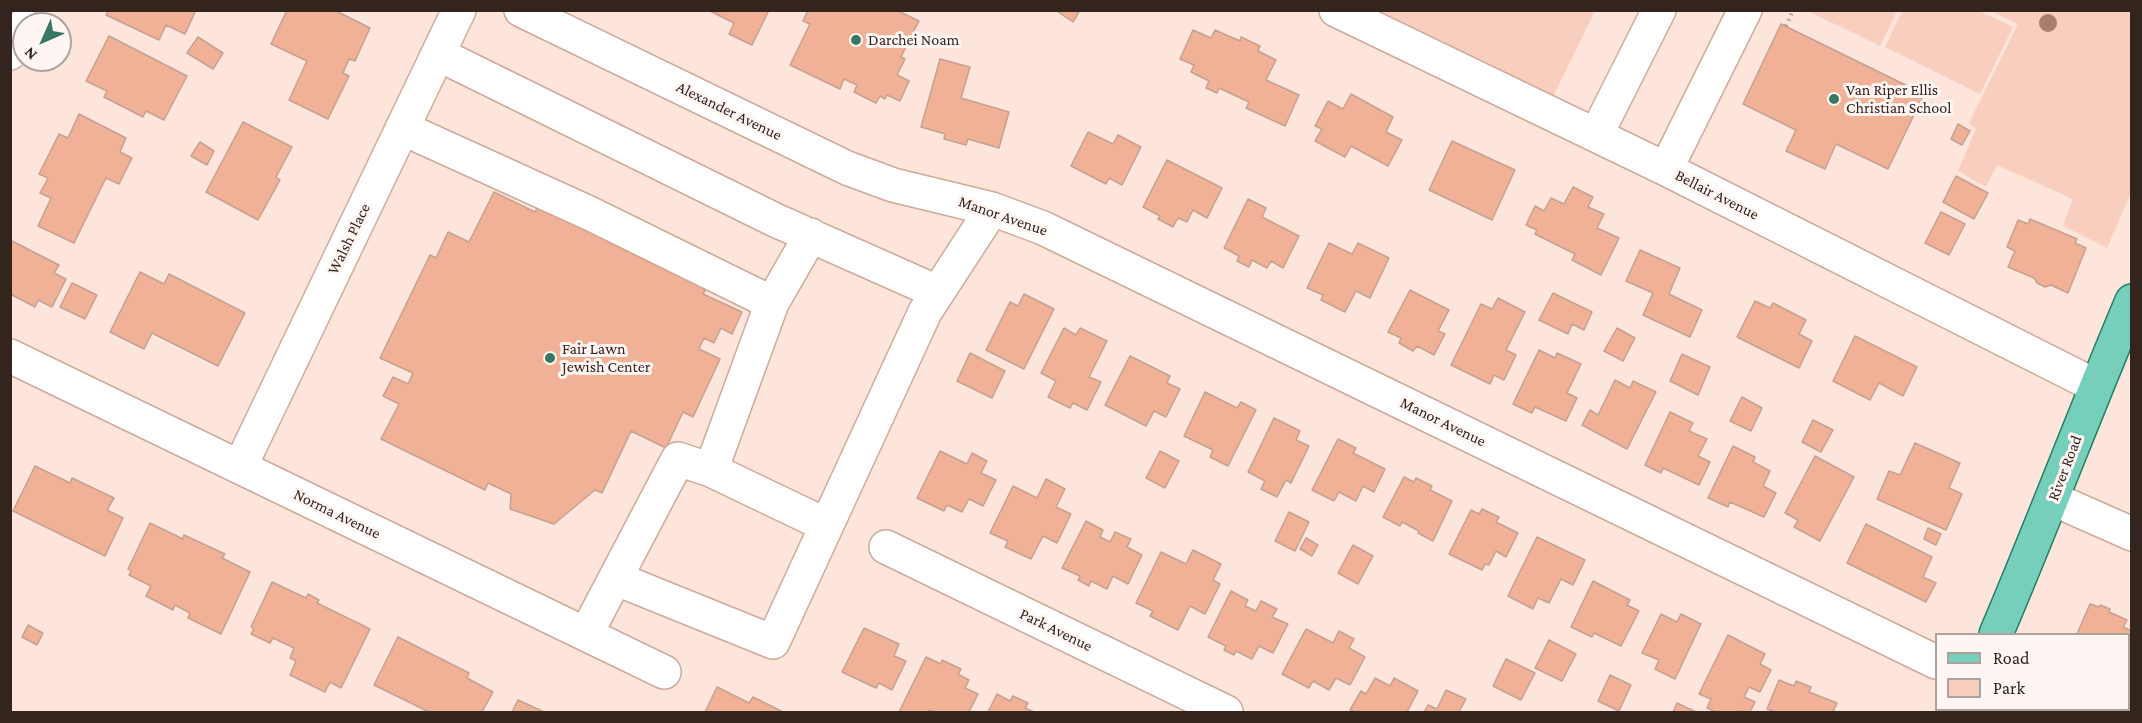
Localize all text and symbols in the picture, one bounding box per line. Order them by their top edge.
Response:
north arrow [12,12,72,72]
place label: Darchei Noam [868,30,959,50]
marker: Darchei Noam [849,33,863,47]
text: N [20,44,40,64]
street label: Alexander Avenue [673,77,785,145]
place label: Van Riper Ellis Christian School [1846,80,1951,118]
marker: Van Riper Ellis Christian School [1827,92,1841,106]
street label: Bellair Avenue [1672,166,1762,224]
street label: Manor Avenue [956,192,1050,240]
street label: Walsh Place [324,200,374,278]
place label: Fair Lawn Jewish Center [562,339,650,377]
marker: Fair Lawn Jewish Center [543,351,557,365]
street label: Manor Avenue [1397,393,1489,451]
street label: River Road [2044,433,2086,503]
street label: Norma Avenue [290,485,384,543]
street label: Park Avenue [1016,604,1096,656]
legend [1935,633,2130,711]
text: Road [1993,648,2030,668]
text: Park [1993,678,2025,698]

